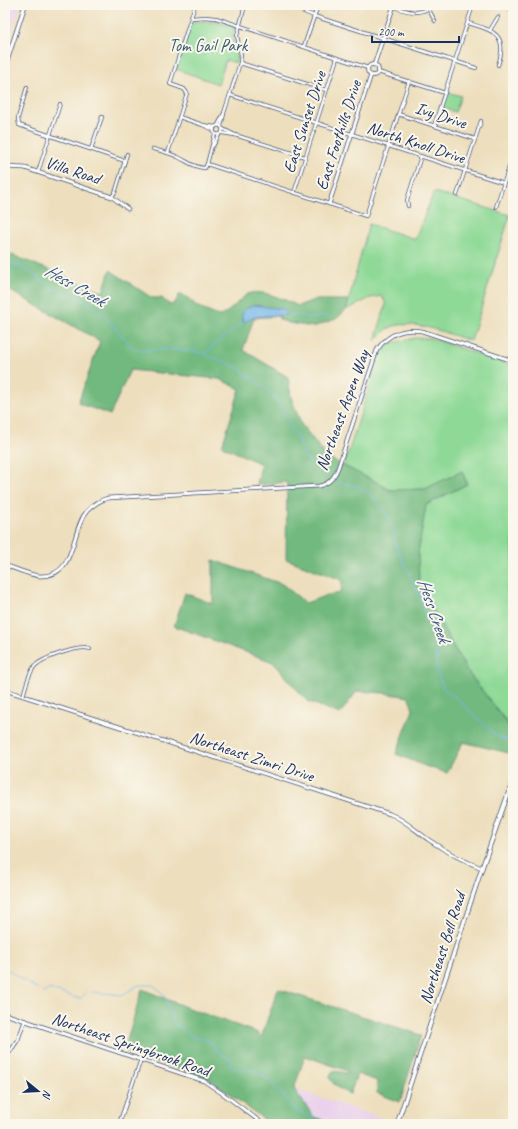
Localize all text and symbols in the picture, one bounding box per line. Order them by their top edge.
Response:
scale bar [372,18,459,44]
text: 200 m [378,24,405,40]
park label: Tom Gail Park [169,35,249,56]
street label: East Sunset Drive [278,67,331,176]
street label: East Foothills Drive [311,76,367,193]
street label: Ivy Drive [413,97,470,134]
street label: North Knoll Drive [364,117,469,169]
street label: Villa Road [43,152,105,190]
water label: Hess Creek [41,259,112,313]
street label: Northeast Aspen Way [311,346,374,473]
water label: Hess Creek [413,575,456,648]
street label: Northeast Zimri Drive [187,727,318,787]
street label: Northeast Bell Road [415,887,471,1007]
street label: Northeast Springbrook Road [49,1008,215,1082]
north arrow [18,1071,58,1111]
text: N [39,1089,55,1102]

